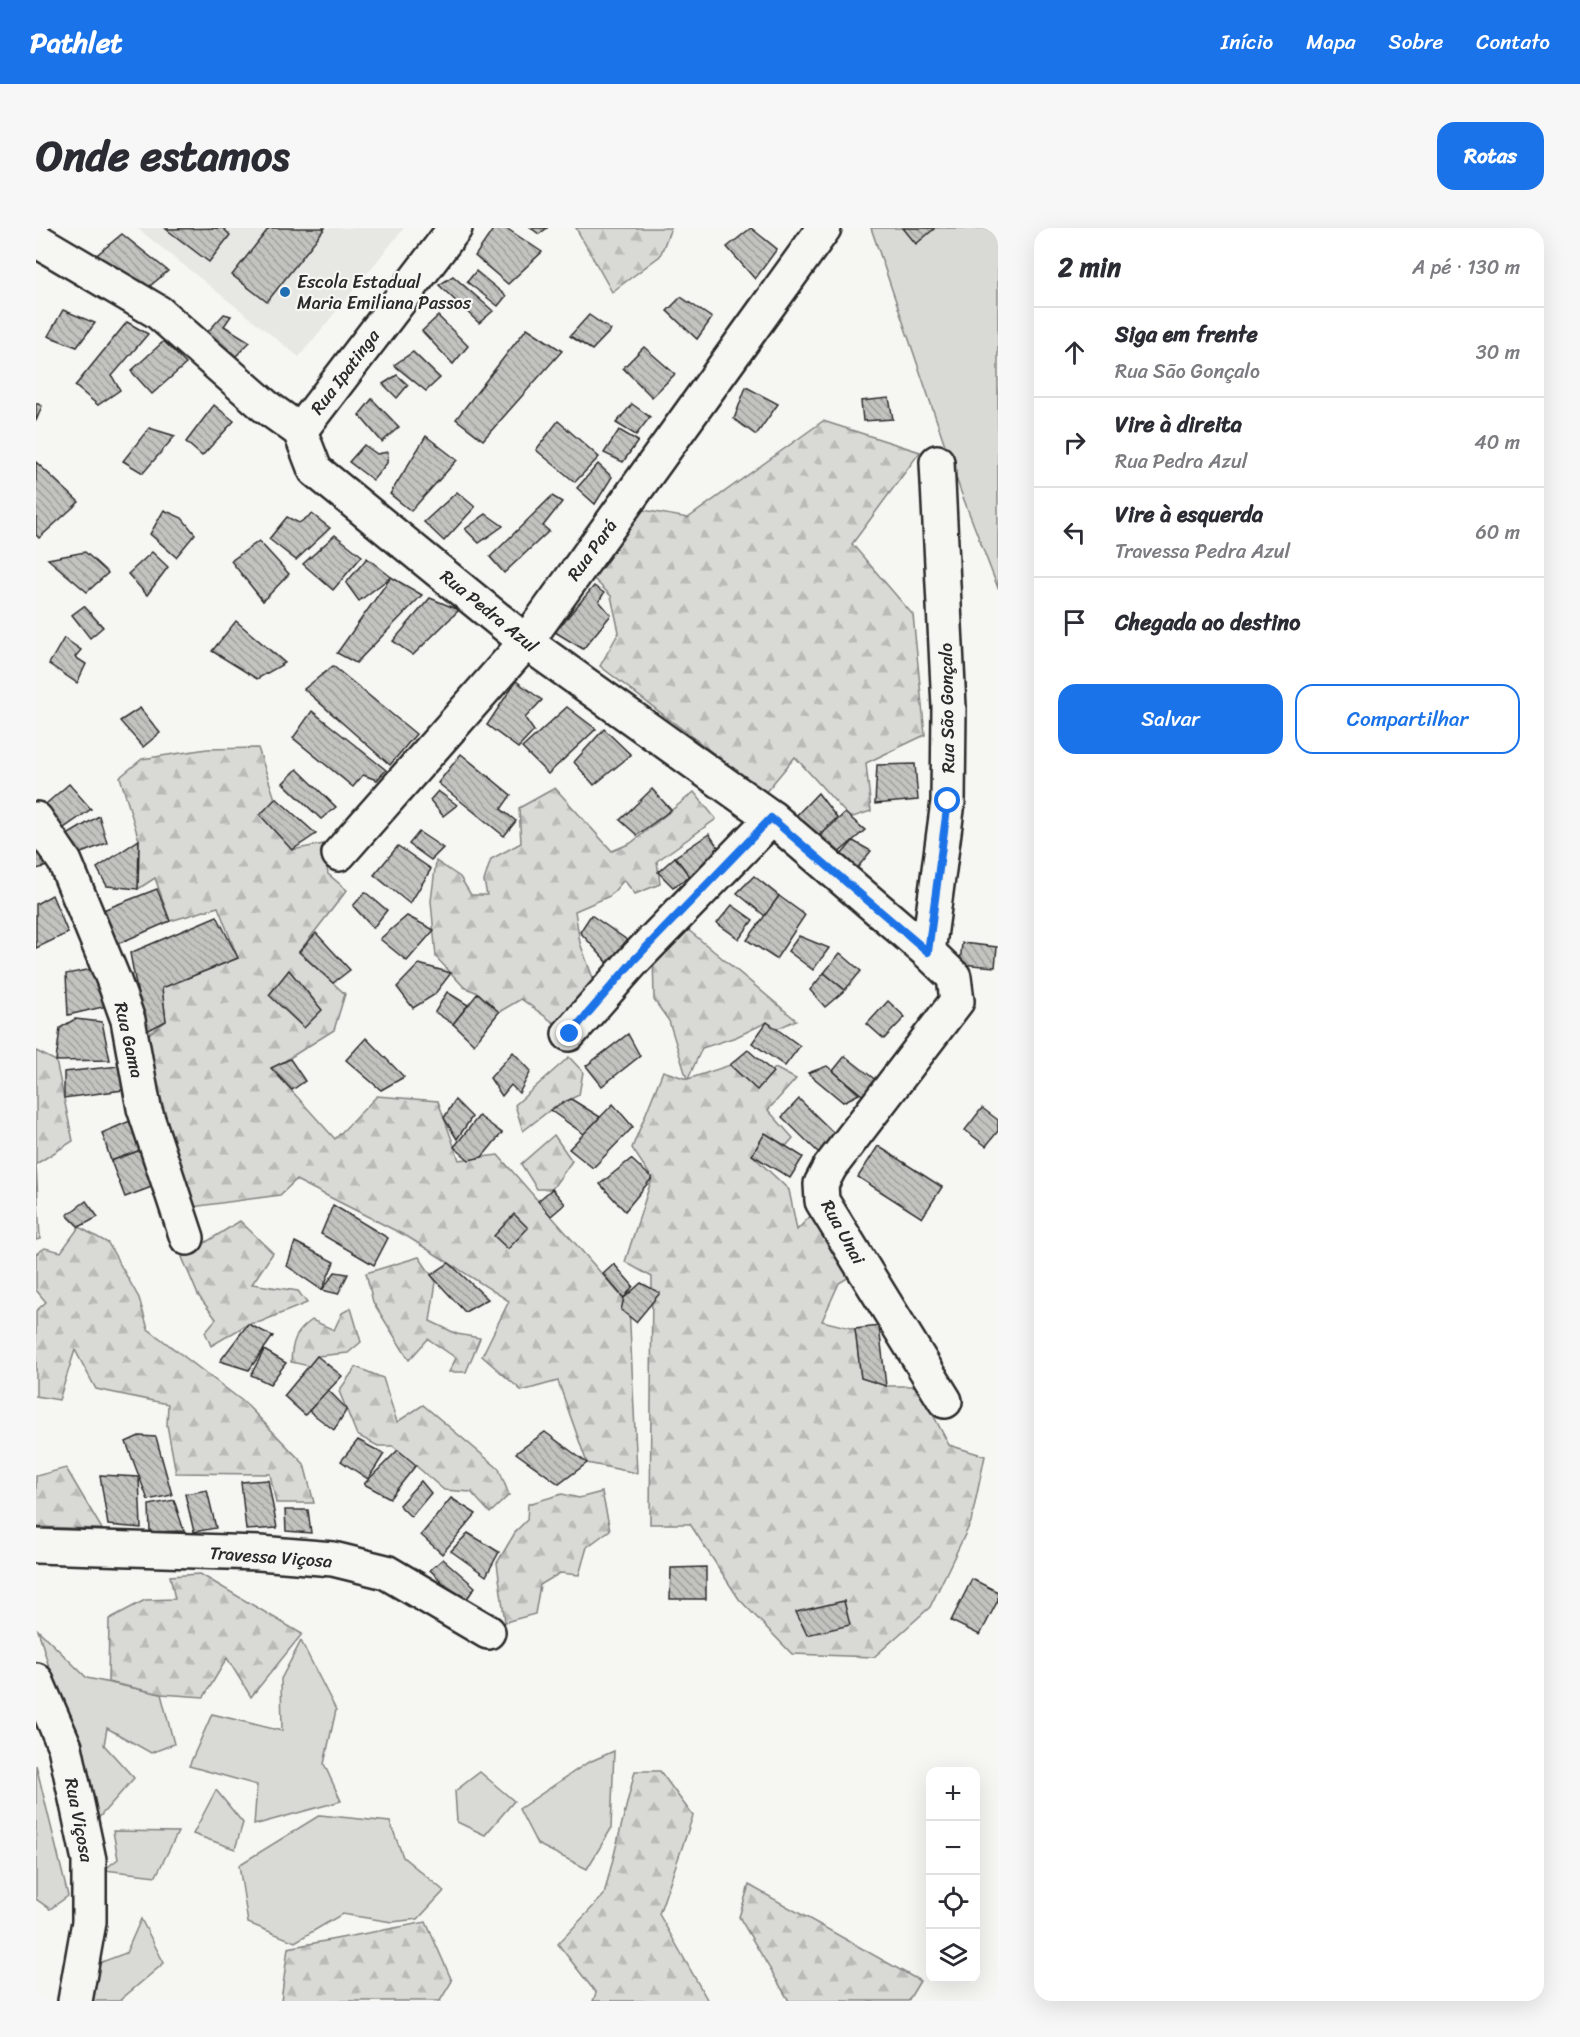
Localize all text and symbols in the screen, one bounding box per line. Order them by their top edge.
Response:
text: Pathlet [30,18,123,67]
text: Início [1221,23,1273,61]
text: Mapa [1306,23,1356,61]
text: Sobre [1389,23,1443,61]
text: Contato [1476,23,1550,61]
text: Onde estamos [36,119,290,193]
button: Rotas [1437,122,1544,190]
text: 2 min [1058,244,1121,290]
text: A pé · 130 m [1412,250,1520,285]
place label: Escola Estadual Maria Emiliana Passos [297,266,472,319]
marker: Escola Estadual Maria Emiliana Passos [278,285,292,299]
text: Siga em frente [1115,315,1258,354]
street label: Rua Ipatinga [302,321,389,422]
text: 30 m [1476,335,1520,370]
icon: ahead [1058,336,1091,369]
text: Rua São Gonçalo [1115,354,1260,389]
text: Vire à direita [1115,405,1242,444]
text: 40 m [1474,425,1520,460]
icon: right [1058,426,1091,459]
text: Rua Pedra Azul [1115,444,1248,479]
text: Vire à esquerda [1115,495,1263,534]
street label: Rua Pará [558,512,626,588]
text: 60 m [1475,515,1520,550]
icon: left [1058,516,1091,549]
text: Travessa Pedra Azul [1115,534,1290,569]
street label: Rua Pedra Azul [433,561,546,662]
text: Chegada ao destino [1115,603,1300,642]
icon: arrive [1058,606,1091,639]
street label: Rua São Gonçalo [930,642,964,773]
button: Salvar [1058,684,1283,754]
button: Compartilhar [1295,684,1520,754]
route start [934,787,960,813]
street label: Rua Gama [105,999,153,1081]
route end [556,1020,582,1046]
street label: Rua Unai [812,1194,874,1271]
street label: Travessa Viçosa [209,1537,333,1577]
map controls [926,1767,980,1983]
button: + [926,1767,980,1821]
street label: Rua Viçosa [55,1775,103,1866]
button: − [926,1821,980,1875]
button: locate [926,1875,980,1929]
button: layers [926,1929,980,1983]

